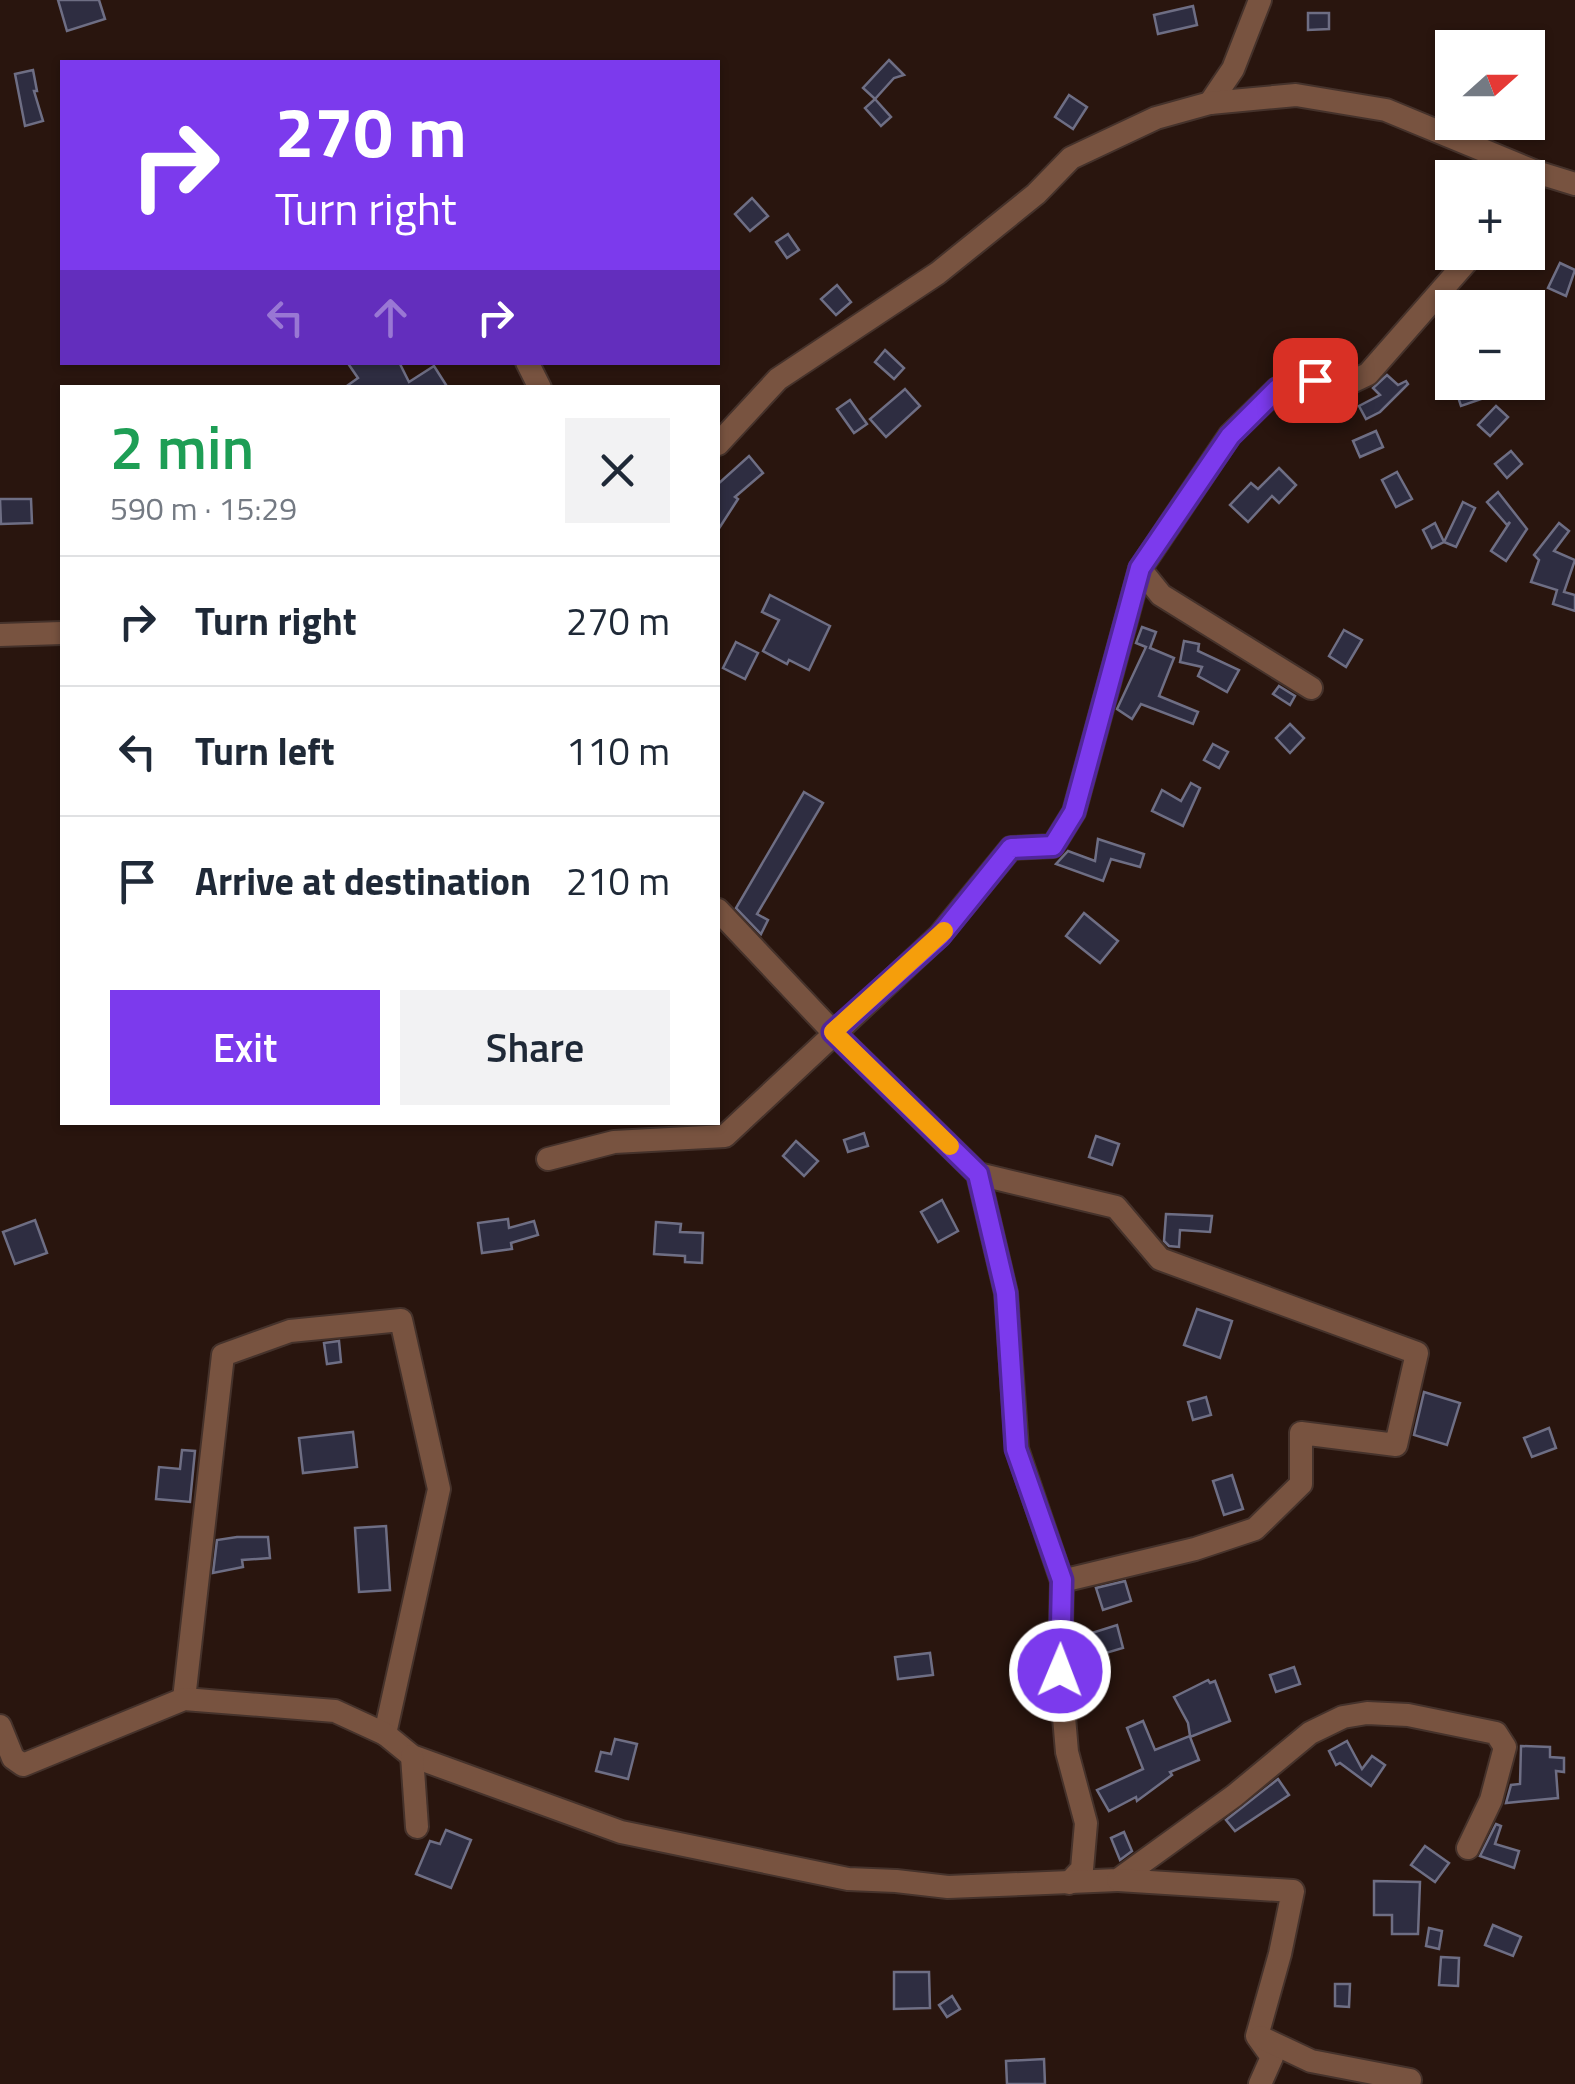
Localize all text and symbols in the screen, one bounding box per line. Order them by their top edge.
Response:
north arrow [1435,30,1545,140]
map controls [1435,30,1545,400]
text: 270 m [275,78,467,184]
icon: right [110,100,240,230]
button: + [1435,160,1545,270]
text: Turn right [275,174,457,242]
icon: left [258,290,313,345]
icon: ahead [363,290,418,345]
icon: right [468,290,523,345]
button: − [1435,290,1545,400]
pin [1273,338,1358,423]
icon: arrive [1288,353,1343,408]
text: 2 min [110,401,254,492]
button: close [565,418,670,523]
text: 590 m · 15:29 [110,484,297,532]
text: Turn right [195,592,357,650]
text: 270 m [566,592,670,650]
icon: right [110,594,165,649]
text: Turn left [195,722,335,780]
text: 110 m [566,722,670,780]
icon: left [110,724,165,779]
text: Arrive at destination [195,852,531,910]
text: 210 m [566,852,670,910]
icon: arrive [110,854,165,909]
button: Exit [110,990,380,1105]
button: Share [400,990,670,1105]
position arrow [1008,1619,1112,1723]

